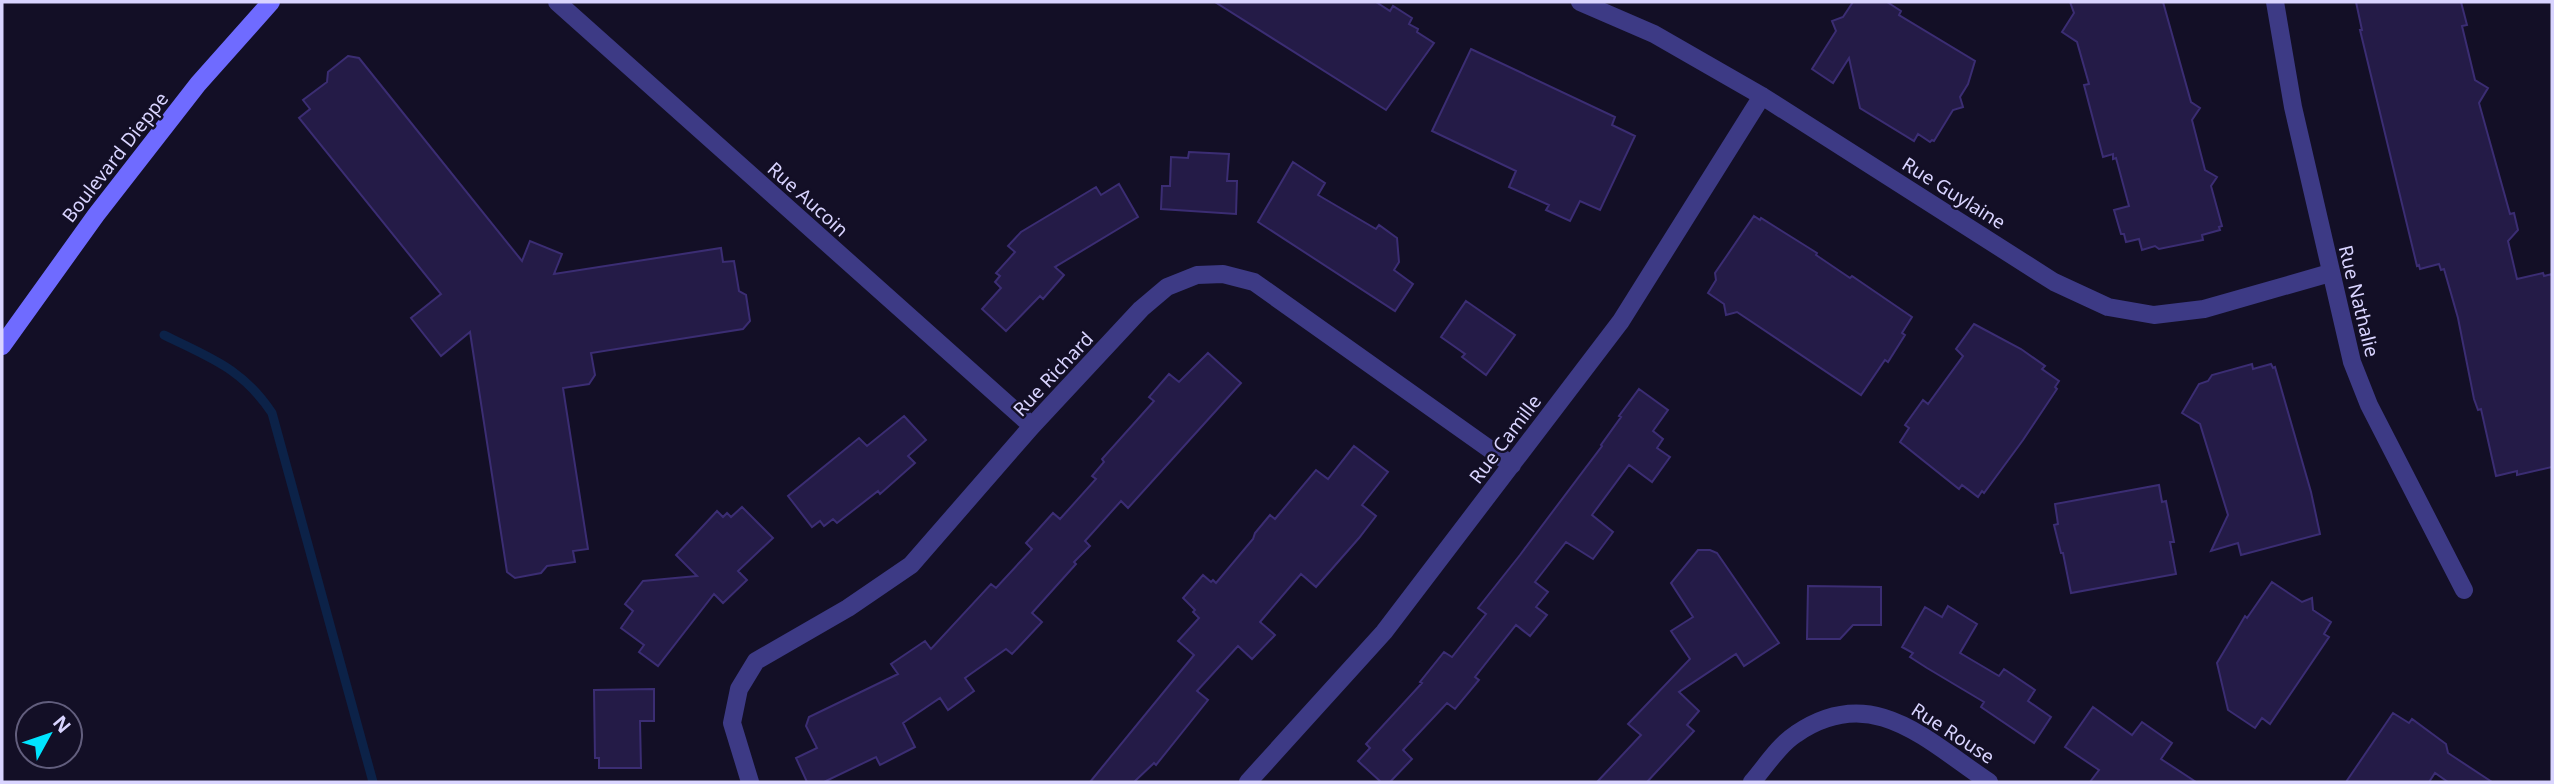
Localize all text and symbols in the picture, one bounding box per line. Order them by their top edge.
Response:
street label: Boulevard Dieppe [56,86,174,228]
street label: Rue Guylaine [1897,151,2011,235]
street label: Rue Aucoin [762,156,854,242]
street label: Rue Nathalie [2333,242,2385,360]
street label: Rue Richard [1007,326,1099,422]
street label: Rue Camille [1463,389,1547,489]
street label: Rue Rouse [1906,696,2000,770]
north arrow [14,700,84,770]
text: N [47,710,77,738]

